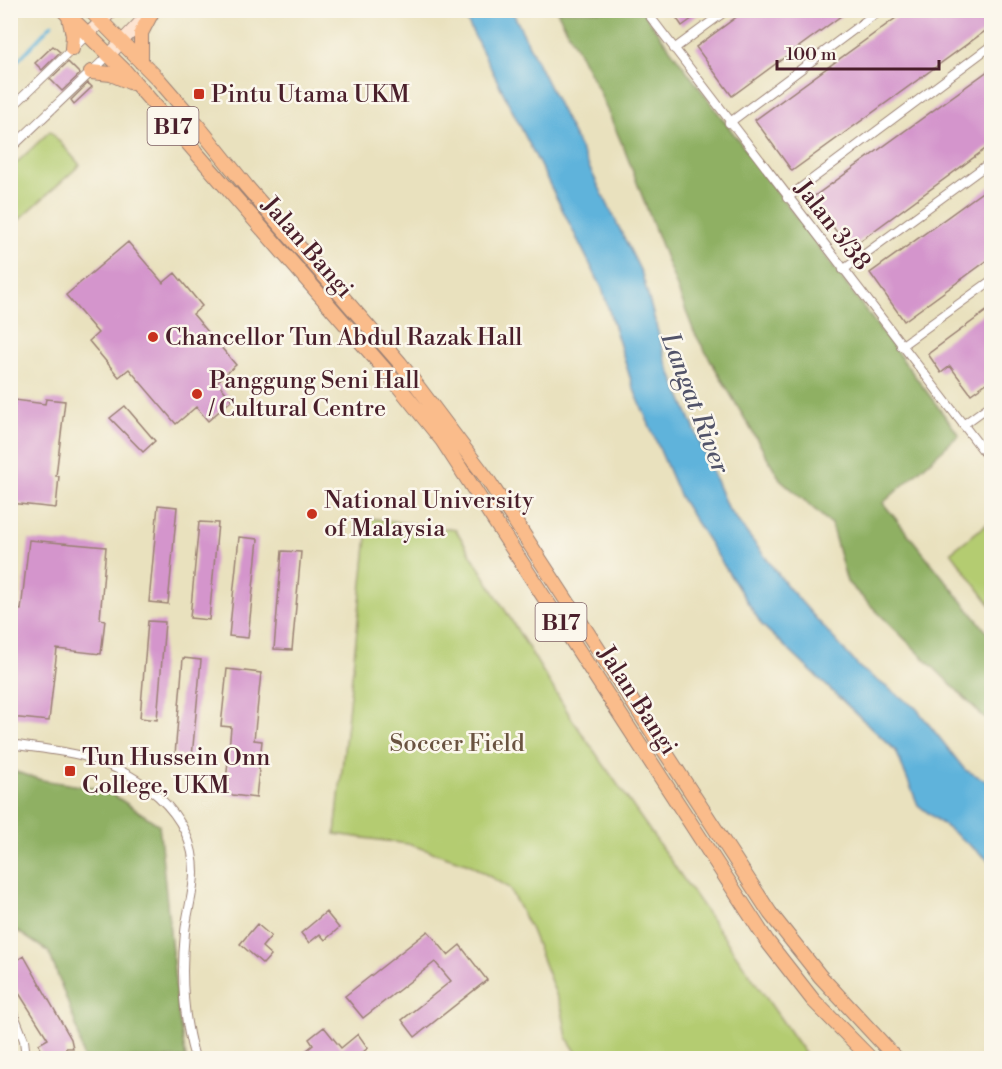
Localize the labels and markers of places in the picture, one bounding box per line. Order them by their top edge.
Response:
place label: Pintu Utama UKM [211,80,410,110]
marker: Pintu Utama UKM [192,87,206,101]
place label: Chancellor Tun Abdul Razak Hall [165,323,522,353]
marker: Chancellor Tun Abdul Razak Hall [146,330,160,344]
place label: Panggung Seni Hall / Cultural Centre [208,366,419,424]
marker: Panggung Seni Hall / Cultural Centre [190,387,204,401]
place label: National University of Malaysia [324,486,534,544]
marker: National University of Malaysia [305,507,319,521]
place label: Tun Hussein Onn College, UKM [82,743,270,801]
marker: Tun Hussein Onn College, UKM [63,764,77,778]

